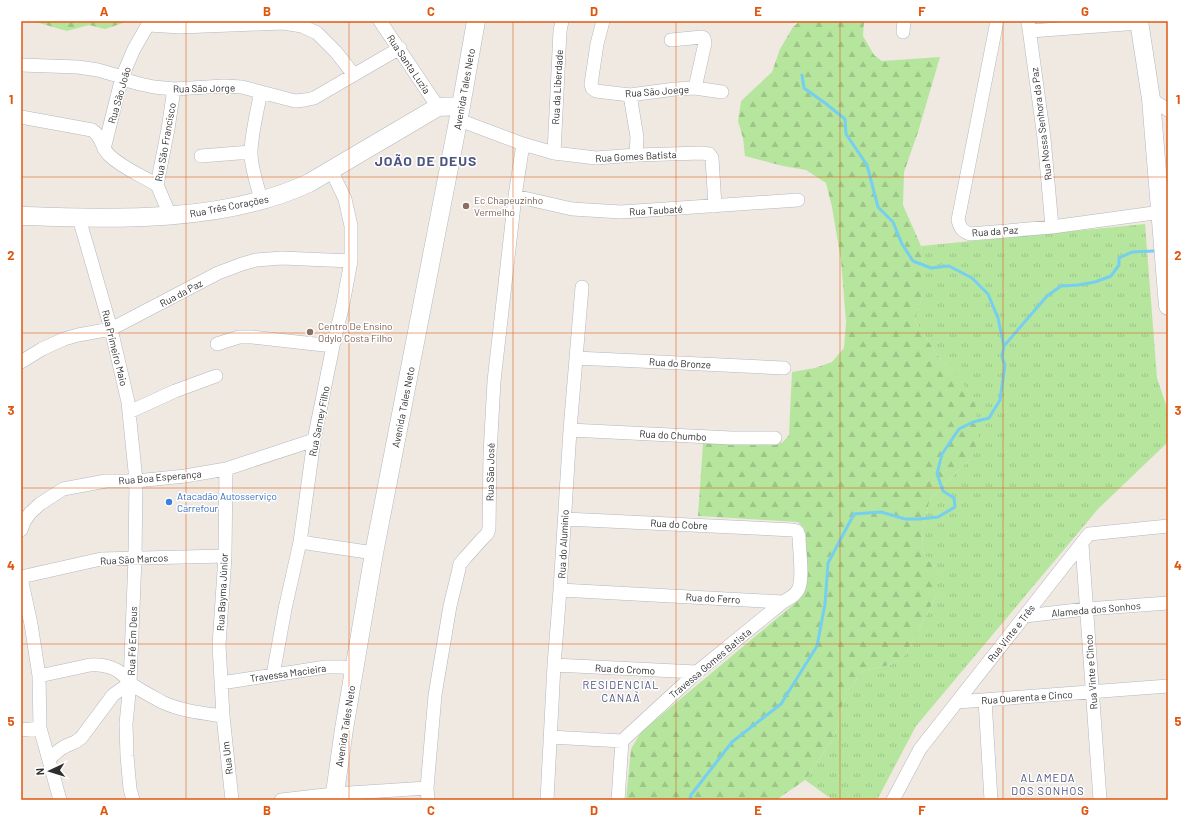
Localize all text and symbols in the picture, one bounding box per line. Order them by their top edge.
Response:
text: A [100,3,109,19]
text: B [263,3,271,19]
text: C [427,3,435,19]
text: D [590,3,598,19]
text: E [754,3,762,19]
text: F [918,3,926,19]
text: G [1081,3,1089,19]
street label: Rua Santa Luzia [385,32,433,96]
street label: Avenida Tales Neto [451,47,477,131]
street label: Rua da Liberdade [549,49,565,125]
street label: Rua São João [105,65,133,125]
street label: Rua Nossa Senhora da Paz [1028,66,1054,181]
street label: Rua São Jorge [173,81,235,95]
street label: Rua São Joege [625,83,689,99]
text: 1 [9,91,13,107]
text: 1 [1176,91,1180,107]
street label: Rua São Francisco [152,102,178,182]
street label: Rua Gomes Batista [595,148,677,164]
district label: JOÃO DE DEUS [375,152,477,169]
street label: Rua Três Corações [188,192,270,220]
place label: Ec Chapeuzinho Vermelho [474,194,543,218]
marker: Ec Chapeuzinho Vermelho [461,201,471,211]
street label: Rua Taubaté [629,203,683,217]
street label: Rua da Paz [971,223,1019,239]
text: 2 [7,247,15,263]
text: 2 [1174,247,1182,263]
street label: Rua da Paz [158,277,205,309]
street label: Rua Primeiro Maio [100,309,130,387]
place label: Centro De Ensino Odylo Costa Filho [318,320,393,344]
marker: Centro De Ensino Odylo Costa Filho [305,327,315,337]
street label: Rua do Bronze [649,355,711,371]
street label: Avenida Tales Neto [389,366,417,448]
street label: Rua Sarney Filho [306,385,332,457]
text: 3 [7,402,15,418]
text: 3 [1174,402,1182,418]
street label: Rua do Chumbo [639,427,707,443]
street label: Rua São José [483,443,497,501]
street label: Rua Boa Esperança [118,467,202,487]
place label: Atacadão Autosserviço Carrefour [177,490,277,514]
marker: Atacadão Autosserviço Carrefour [164,497,174,507]
street label: Rua do Alumínio [555,509,571,579]
street label: Rua do Cobre [650,517,708,531]
street label: Rua São Marcos [100,551,169,567]
street label: Rua Bayma Júnior [214,552,230,631]
text: 4 [7,557,15,573]
text: 4 [1174,557,1182,573]
street label: Rua do Ferro [685,591,741,605]
street label: Alameda dos Sonhos [1051,599,1141,619]
street label: Rua Vinte e Três [985,602,1037,664]
street label: Rua Fé Em Deus [125,606,139,676]
street label: Travessa Gomes Batista [667,625,753,701]
street label: Rua Vinte e Cinco [1082,634,1100,710]
street label: Rua do Cromo [595,661,655,677]
street label: Travessa Macieira [249,662,327,684]
district label: RESIDENCIAL CANAÃ [583,678,660,704]
street label: Avenida Tales Neto [333,684,357,768]
street label: Rua Quarenta e Cinco [981,688,1073,706]
text: 5 [7,713,15,729]
text: 5 [1174,713,1182,729]
street label: Rua Um [219,741,235,775]
north arrow [30,751,70,791]
text: N [33,768,46,776]
district label: ALAMEDA DOS SONHOS [1011,771,1085,797]
text: A [100,802,109,818]
text: B [263,802,271,818]
text: C [427,802,435,818]
text: D [590,802,598,818]
text: E [754,802,762,818]
text: F [918,802,926,818]
text: G [1081,802,1089,818]

